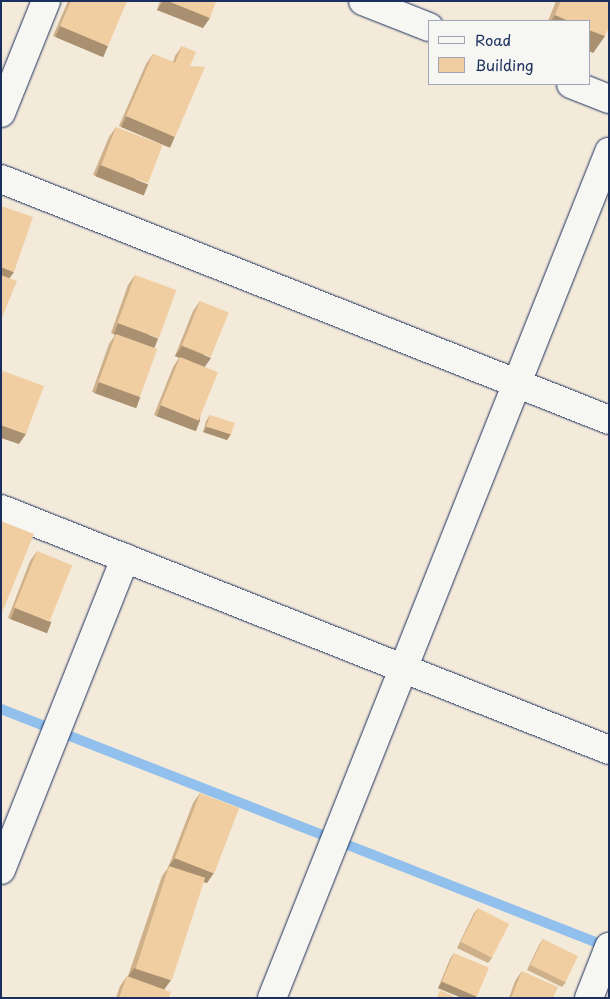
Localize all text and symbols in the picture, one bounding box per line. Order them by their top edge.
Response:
legend [428,20,590,85]
text: Road [475,28,511,51]
text: Building [475,53,534,76]

